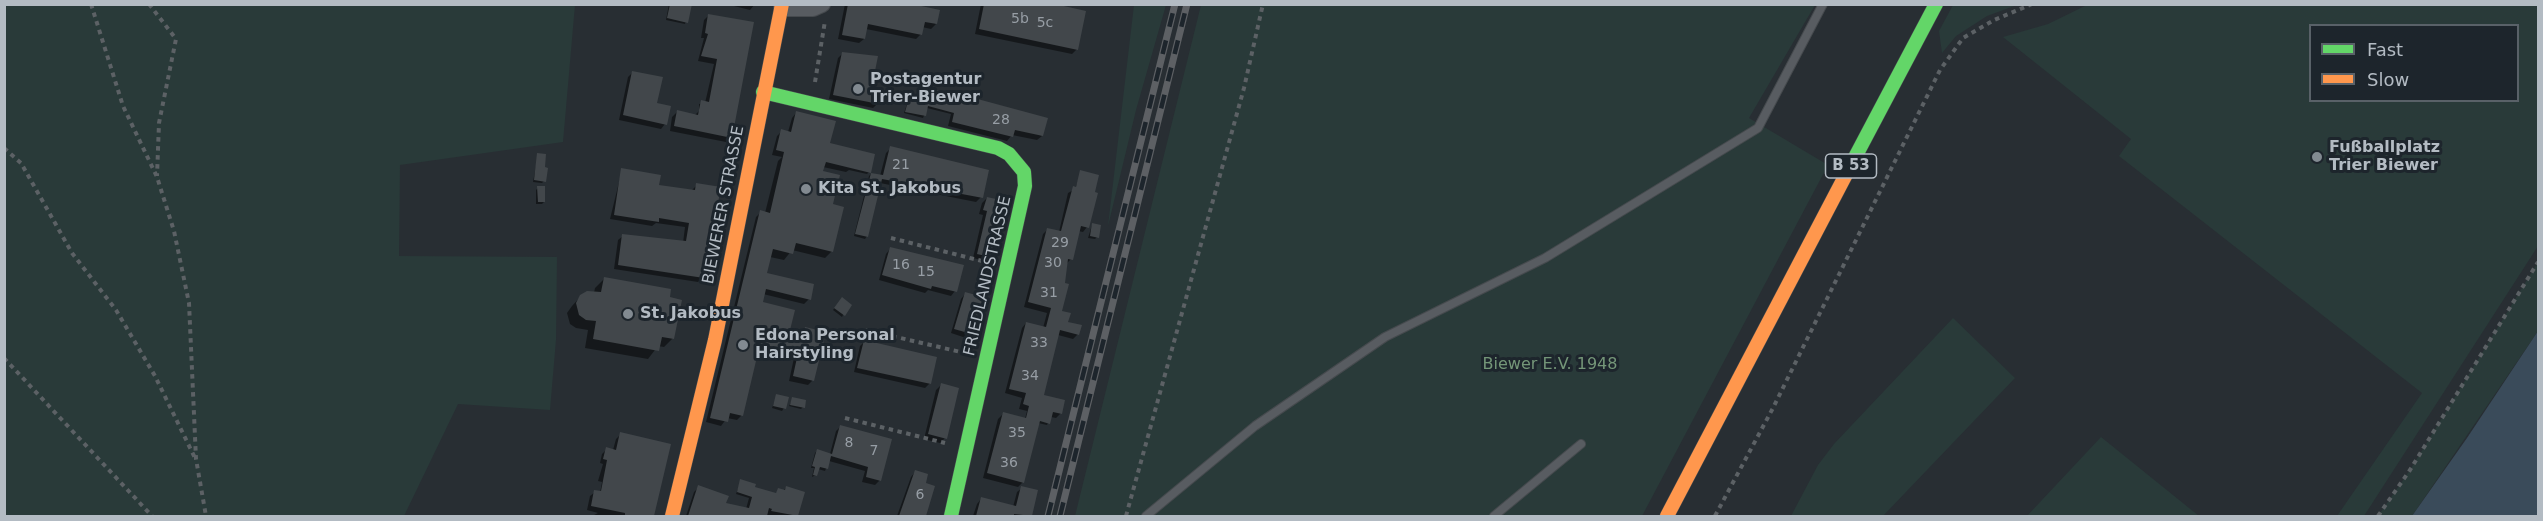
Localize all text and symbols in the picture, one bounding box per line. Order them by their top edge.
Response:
house number: 5b [1011,11,1029,27]
house number: 5c [1037,15,1053,31]
legend [2309,24,2519,102]
text: Fast [2367,39,2403,60]
text: Slow [2367,69,2409,90]
place label: Postagentur Trier-Biewer [870,70,981,108]
marker: Postagentur Trier-Biewer [851,82,865,96]
house number: 28 [992,112,1010,128]
street label: BIEWERER STRASSE [699,124,749,286]
place label: Fußballplatz Trier Biewer [2329,138,2440,176]
marker: Fußballplatz Trier Biewer [2310,150,2324,164]
road number: B 53 [1826,154,1876,178]
house number: 21 [892,157,910,173]
place label: Kita St. Jakobus [818,179,961,199]
marker: Kita St. Jakobus [799,182,813,196]
street label: FRIEDLANDSTRASSE [960,194,1016,358]
house number: 29 [1051,235,1069,251]
house number: 30 [1044,255,1062,271]
house number: 16 [892,257,910,273]
house number: 15 [917,264,935,280]
house number: 31 [1040,285,1058,301]
place label: St. Jakobus [640,304,741,324]
marker: St. Jakobus [621,307,635,321]
place label: Edona Personal Hairstyling [755,326,895,364]
house number: 33 [1030,335,1048,351]
marker: Edona Personal Hairstyling [736,338,750,352]
park label: Biewer E.V. 1948 [1483,355,1617,375]
house number: 34 [1021,368,1039,384]
house number: 35 [1008,425,1026,441]
house number: 8 [845,435,853,451]
house number: 7 [870,443,878,459]
house number: 36 [1000,455,1018,471]
house number: 6 [916,487,924,503]

